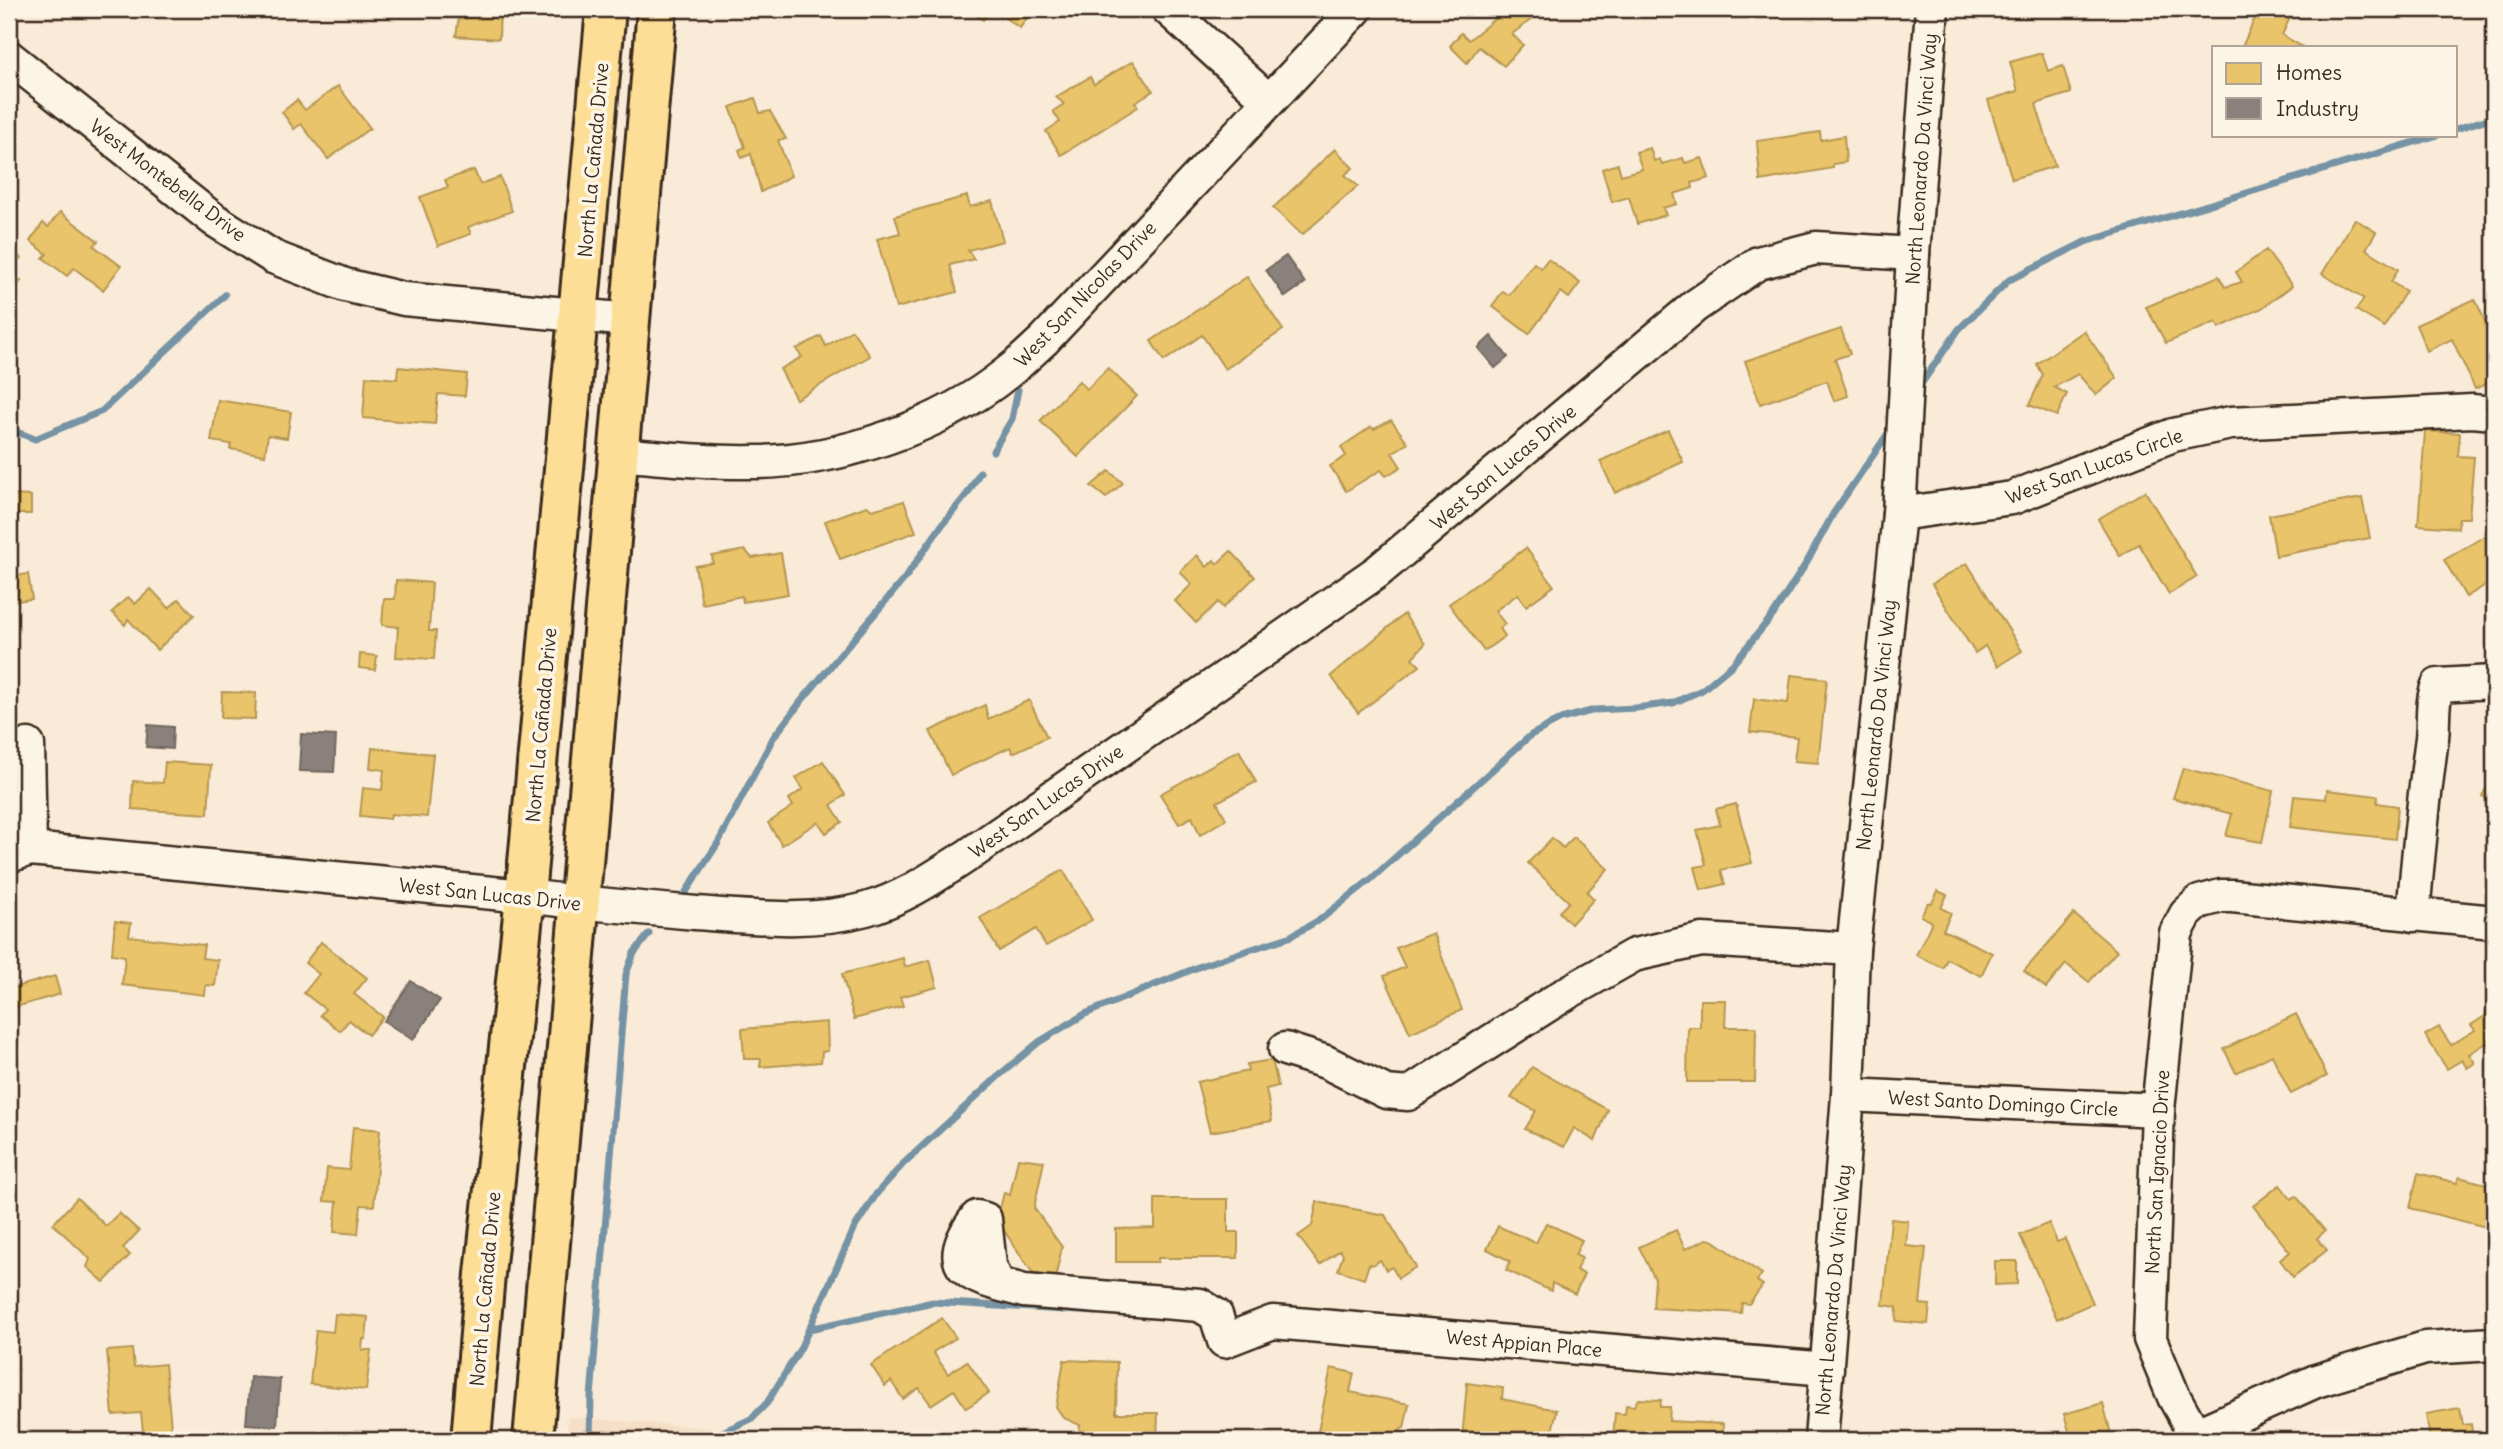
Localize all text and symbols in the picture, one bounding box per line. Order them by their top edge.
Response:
street label: North Leonardo Da Vinci Way [1900,32,1942,286]
legend [2212,46,2458,136]
text: Homes [2276,59,2342,86]
street label: North La Cañada Drive [573,62,613,258]
text: Industry [2276,95,2359,122]
street label: West Montebella Drive [85,114,251,246]
street label: West San Nicolas Drive [1009,216,1161,372]
street label: West San Lucas Drive [1425,399,1581,535]
street label: West San Lucas Circle [2002,423,2186,509]
street label: North Leonardo Da Vinci Way [1851,598,1901,852]
street label: North La Cañada Drive [521,627,561,823]
street label: West San Lucas Drive [964,739,1128,863]
street label: West San Lucas Drive [398,873,582,915]
street label: North San Ignacio Drive [2140,1069,2174,1275]
street label: West Santo Domingo Circle [1887,1085,2119,1121]
street label: North Leonardo Da Vinci Way [1810,1163,1856,1417]
street label: North La Cañada Drive [465,1191,505,1387]
street label: West Appian Place [1445,1324,1603,1362]

